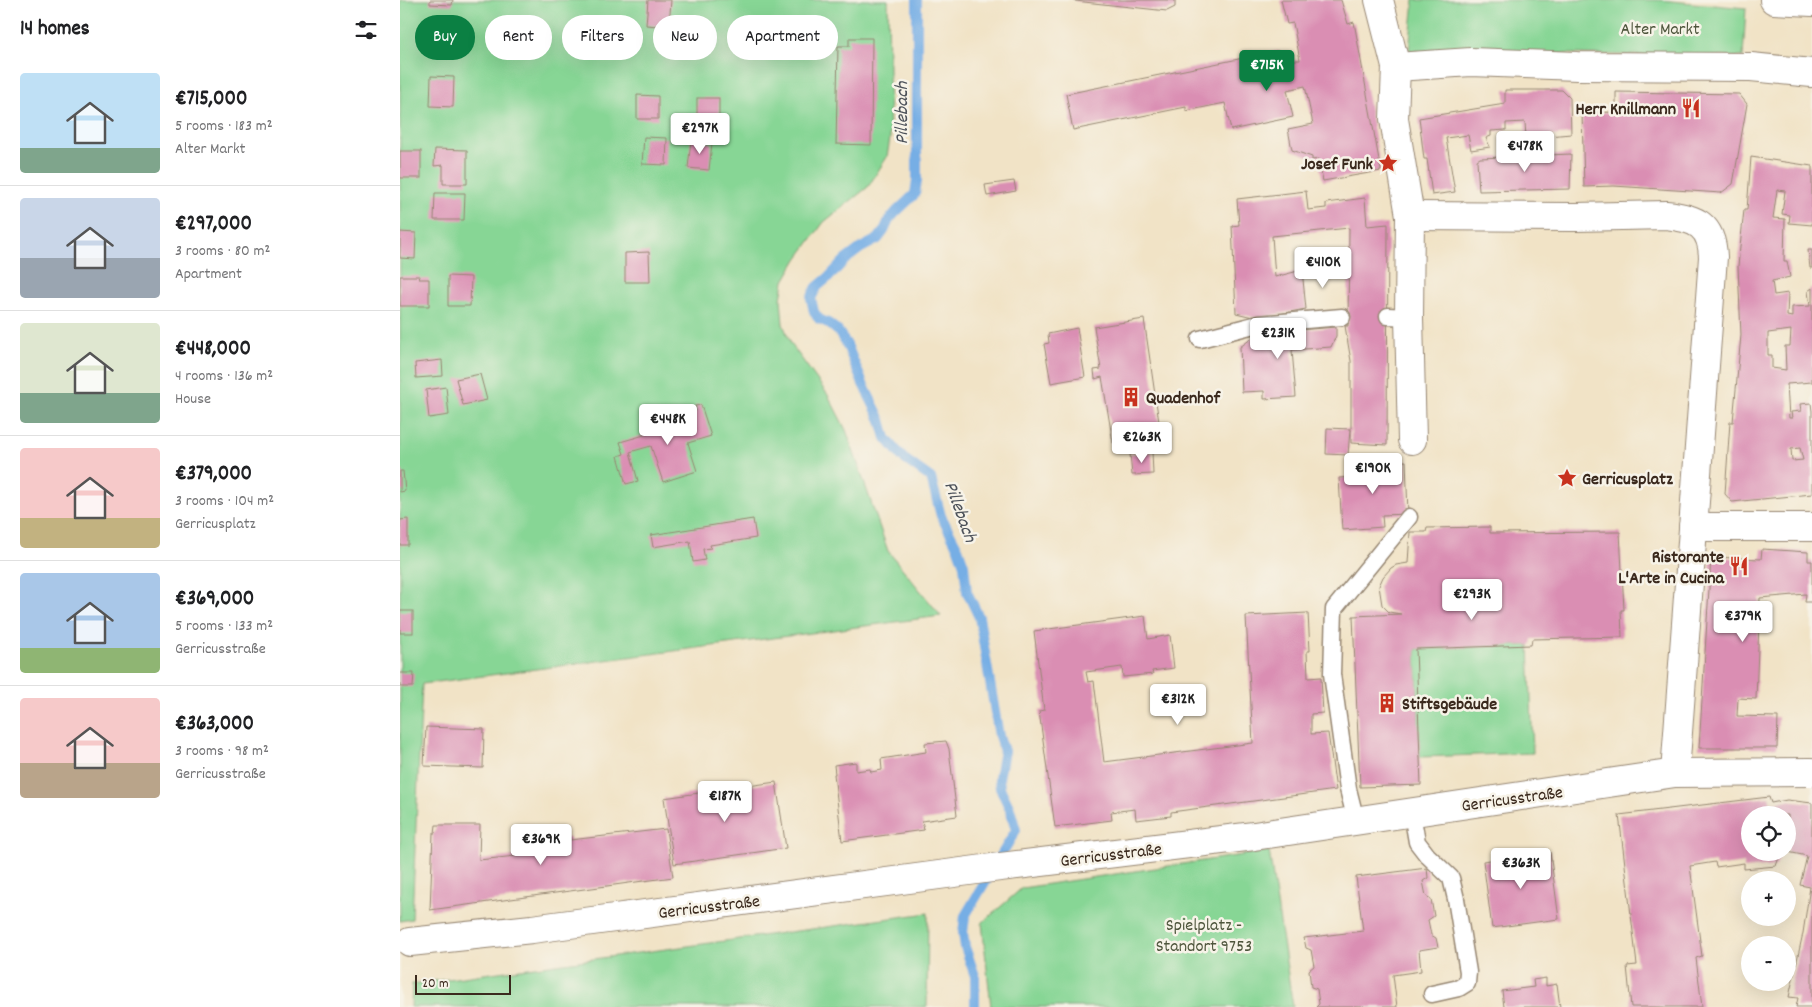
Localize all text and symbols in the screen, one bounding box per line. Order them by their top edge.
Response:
text: 14 homes [20,15,90,45]
chip: Buy [415,15,475,60]
chip: Rent [485,15,552,60]
chip: Filters [562,15,643,60]
chip: New [653,15,717,60]
chip: Apartment [727,15,838,60]
icon: filters [352,16,380,44]
park label: Alter Markt [1620,18,1700,43]
pin: €715K [1232,49,1302,92]
text: €715K [1250,54,1284,77]
water label: Pillebach [890,80,917,145]
text: €715,000 [175,85,247,115]
icon: home [60,93,120,153]
restaurant icon: Herr Knillmann [1680,97,1702,119]
place label: Herr Knillmann [1575,98,1676,123]
pin: €297K [665,112,735,155]
text: 5 rooms · 183 m² [175,115,272,138]
text: €297K [682,117,718,140]
pin: €478K [1490,130,1560,173]
text: €478K [1507,135,1543,158]
text: Alter Markt [175,138,245,161]
place icon: Josef Funk [1377,152,1399,174]
place label: Josef Funk [1301,153,1374,178]
text: €297,000 [175,210,252,240]
icon: home [60,218,120,278]
text: 3 rooms · 80 m² [175,240,270,263]
pin: €410K [1288,246,1358,289]
text: €410K [1305,251,1341,274]
text: Apartment [175,263,242,286]
pin: €231K [1243,318,1313,360]
text: €231K [1261,322,1295,345]
text: €448,000 [175,335,251,365]
icon: home [60,343,120,403]
text: 4 rooms · 136 m² [175,365,273,388]
building icon: Quadenhof [1120,386,1142,408]
place label: Quadenhof [1146,387,1222,412]
text: House [175,388,211,411]
pin: €448K [633,404,703,446]
text: €448K [650,408,686,431]
pin: €263K [1107,422,1177,464]
text: €263K [1123,426,1161,449]
pin: €190K [1338,452,1408,495]
text: €190K [1355,457,1391,480]
text: €379,000 [175,460,252,490]
place icon: Gerricusplatz [1556,467,1578,489]
icon: home [60,468,120,528]
place label: Gerricusplatz [1582,468,1673,493]
water label: Pillebach [935,478,983,548]
text: 3 rooms · 104 m² [175,490,274,513]
text: Gerricusplatz [175,513,256,536]
place label: Ristorante L'Arte in Cucina [1618,546,1725,592]
restaurant icon: Ristorante L'Arte in Cucina [1728,555,1750,577]
pin: €293K [1437,578,1507,621]
text: €293K [1453,583,1491,606]
text: €369,000 [175,585,254,615]
icon: home [60,593,120,653]
pin: €379K [1708,600,1778,643]
text: €379K [1725,605,1761,628]
text: 5 rooms · 133 m² [175,615,273,638]
text: Gerricusstraße [175,638,266,661]
pin: €312K [1143,684,1213,726]
text: €312K [1161,688,1195,711]
building icon: Stiftsgebäude [1376,692,1398,714]
place label: Stiftsgebäude [1402,693,1497,718]
text: €363,000 [175,710,254,740]
icon: home [60,718,120,778]
text: 3 rooms · 98 m² [175,740,269,763]
text: Gerricusstraße [175,763,266,786]
pin: €187K [690,780,760,823]
street label: Gerricusstraße [1460,781,1565,820]
text: €187K [709,785,741,808]
map controls [1741,806,1796,991]
button: locate [1741,806,1796,861]
pin: €369K [506,824,576,866]
text: €369K [522,828,560,851]
street label: Gerricusstraße [1059,838,1164,875]
pin: €363K [1486,848,1556,890]
text: €363K [1502,852,1540,875]
button: + [1741,871,1796,926]
street label: Gerricusstraße [657,890,762,927]
park label: Spielplatz - Standort 9753 [1156,914,1252,960]
button: − [1741,936,1796,991]
scale bar [415,972,511,995]
text: 20 m [422,974,449,994]

